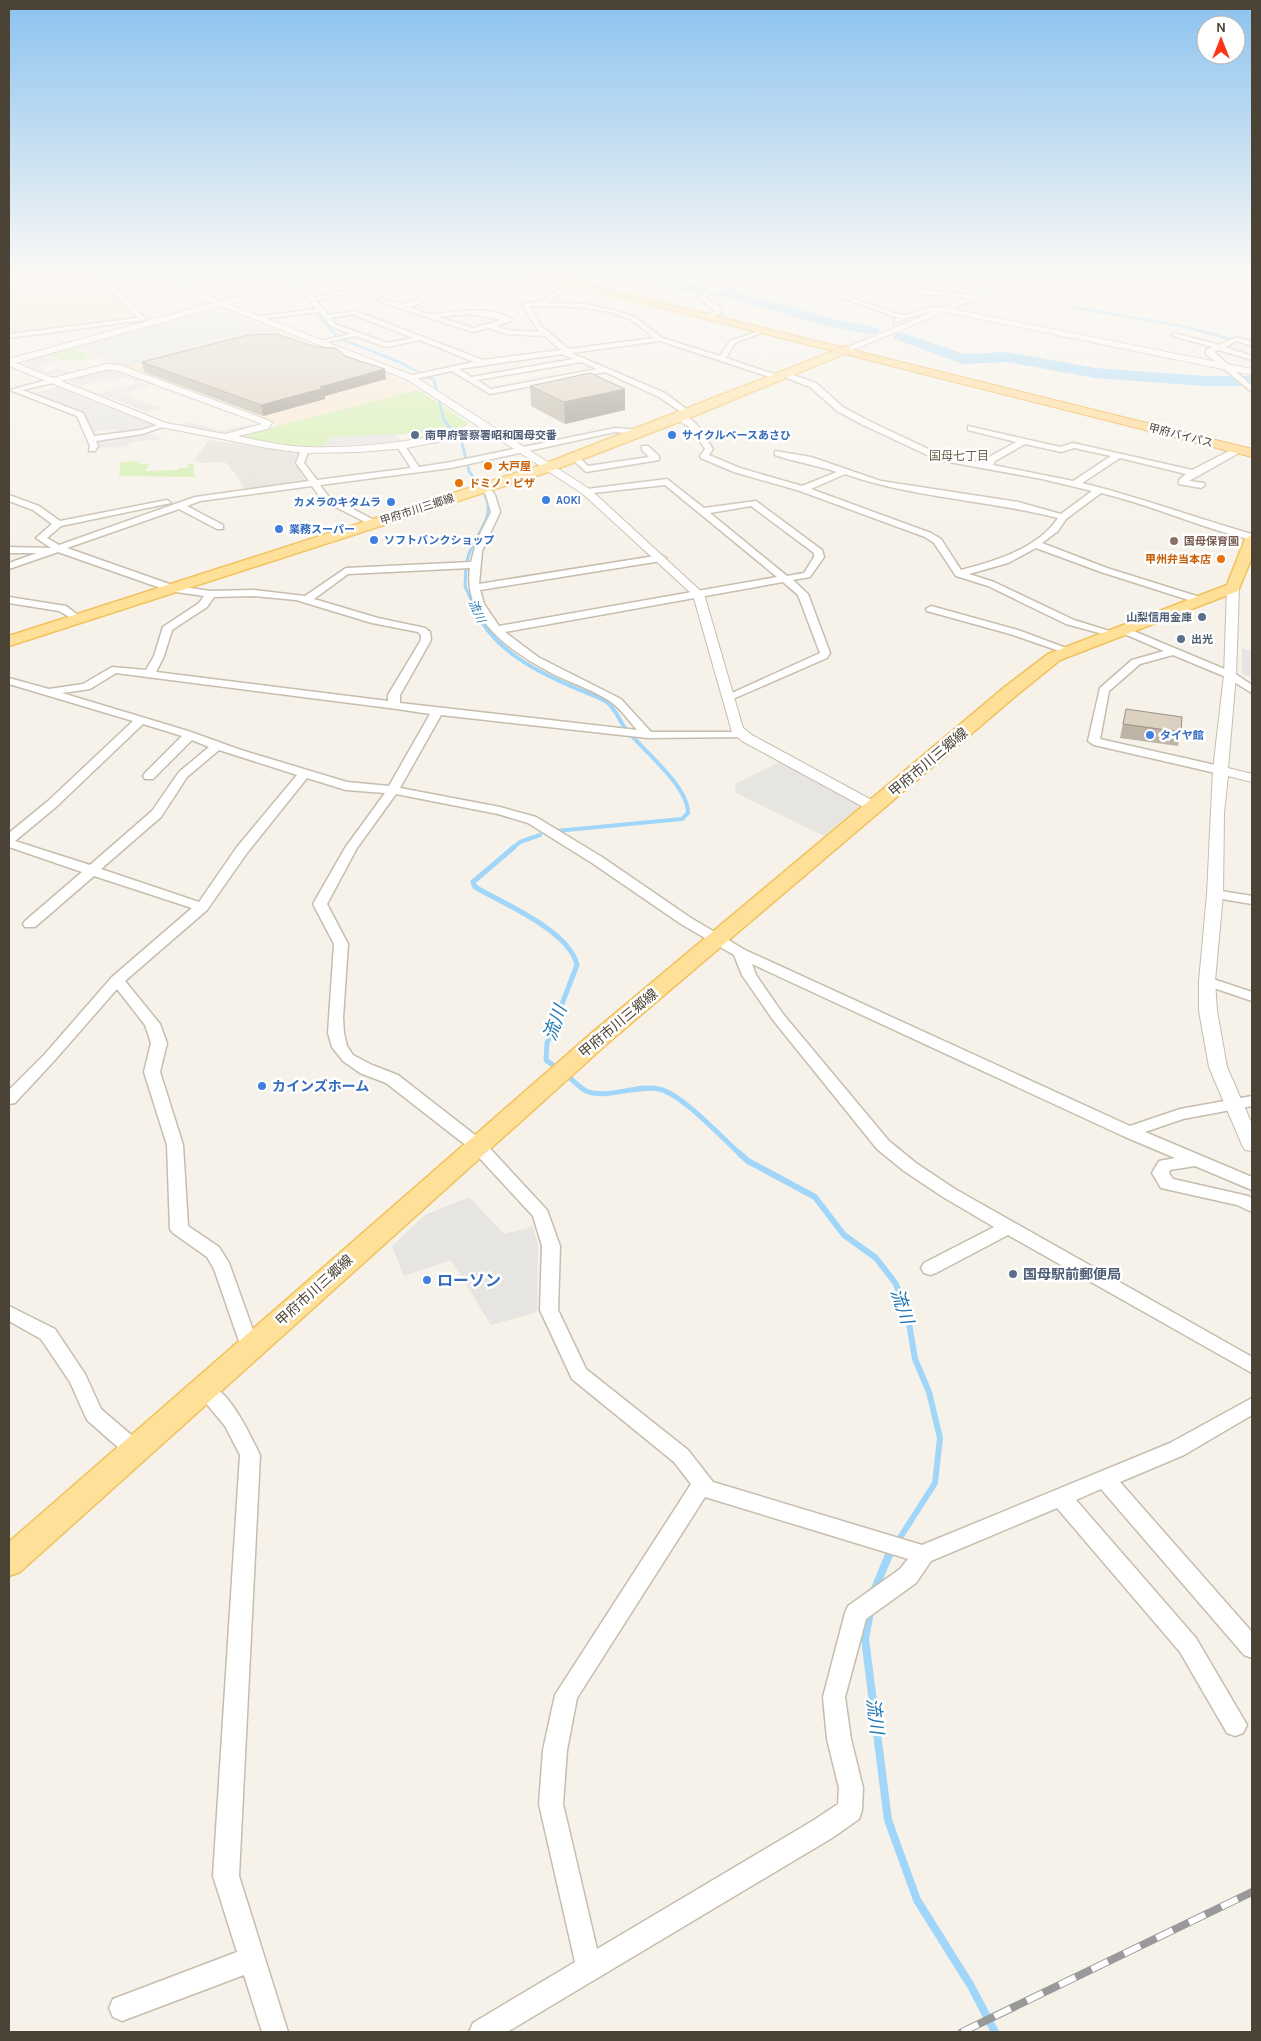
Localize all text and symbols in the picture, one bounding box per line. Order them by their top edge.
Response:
north arrow [1196,15,1246,65]
text: N [1216,19,1226,36]
street label: 甲府バイパス [1147,421,1214,450]
marker: 南甲府警察署昭和国母交番 [409,429,421,441]
place label: 南甲府警察署昭和国母交番 [425,429,557,442]
marker: サイクルベースあさひ [666,429,678,441]
place label: サイクルベースあさひ [682,429,791,442]
district label: 国母七丁目 [929,449,989,463]
marker: 大戸屋 [482,460,494,472]
place label: 大戸屋 [498,460,531,473]
marker: ドミノ・ピザ [453,477,465,489]
place label: ドミノ・ピザ [469,477,535,490]
street label: 甲府市川三郷線 [379,491,456,528]
marker: AOKI [540,494,552,506]
place label: AOKI [556,494,581,507]
place label: カメラのキタムラ [294,496,381,509]
marker: カメラのキタムラ [385,496,397,508]
marker: 業務スーパー [273,523,285,535]
place label: 業務スーパー [289,523,355,536]
marker: ソフトバンクショップ [368,534,380,546]
place label: ソフトバンクショップ [384,534,495,547]
marker: 国母保育園 [1168,535,1180,547]
place label: 国母保育園 [1184,535,1239,548]
place label: 甲州弁当本店 [1145,553,1211,566]
marker: 甲州弁当本店 [1215,553,1227,565]
water label: 流川 [466,597,489,627]
place label: 山梨信用金庫 [1126,611,1192,624]
marker: 山梨信用金庫 [1196,611,1208,623]
marker: 出光 [1175,633,1187,645]
place label: 出光 [1191,633,1213,646]
street label: 甲府市川三郷線 [885,724,971,800]
marker: タイヤ館 [1144,729,1156,741]
place label: タイヤ館 [1160,729,1204,742]
street label: 甲府市川三郷線 [575,985,661,1061]
water label: 流川 [539,1001,572,1044]
place label: カインズホーム [272,1078,369,1095]
marker: カインズホーム [256,1080,268,1092]
street label: 甲府市川三郷線 [272,1251,356,1329]
place label: 国母駅前郵便局 [1023,1266,1121,1283]
marker: 国母駅前郵便局 [1007,1268,1019,1280]
place label: ローソン [437,1271,501,1290]
marker: ローソン [421,1274,433,1286]
water label: 流川 [886,1285,919,1328]
water label: 流川 [862,1697,888,1737]

